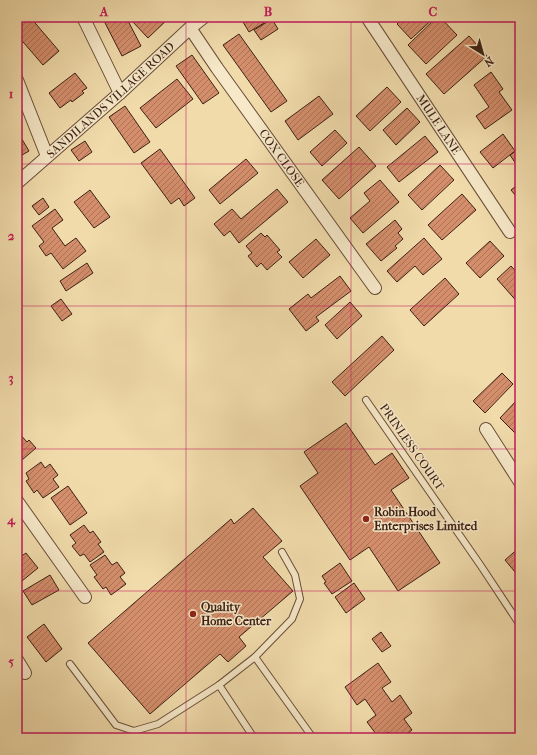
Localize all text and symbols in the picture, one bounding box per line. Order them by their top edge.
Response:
text: A [99,4,109,19]
text: B [264,4,273,19]
text: C [429,4,438,19]
north arrow [463,34,503,74]
street label: SANDILANDS VILLAGE ROAD [44,39,177,161]
text: N [481,54,496,70]
text: 1 [9,86,14,101]
street label: MULE LANE [413,92,463,157]
street label: COX CLOSE [256,126,307,189]
text: 2 [8,228,15,243]
text: 3 [8,370,14,386]
street label: PRINLESS COURT [377,401,448,494]
place label: Robin Hood Enterprises Limited [374,505,478,534]
text: 4 [6,512,16,528]
marker: Robin Hood Enterprises Limited [361,514,371,524]
place label: Quality Home Center [201,600,272,628]
marker: Quality Home Center [188,609,198,619]
text: 5 [8,654,14,669]

